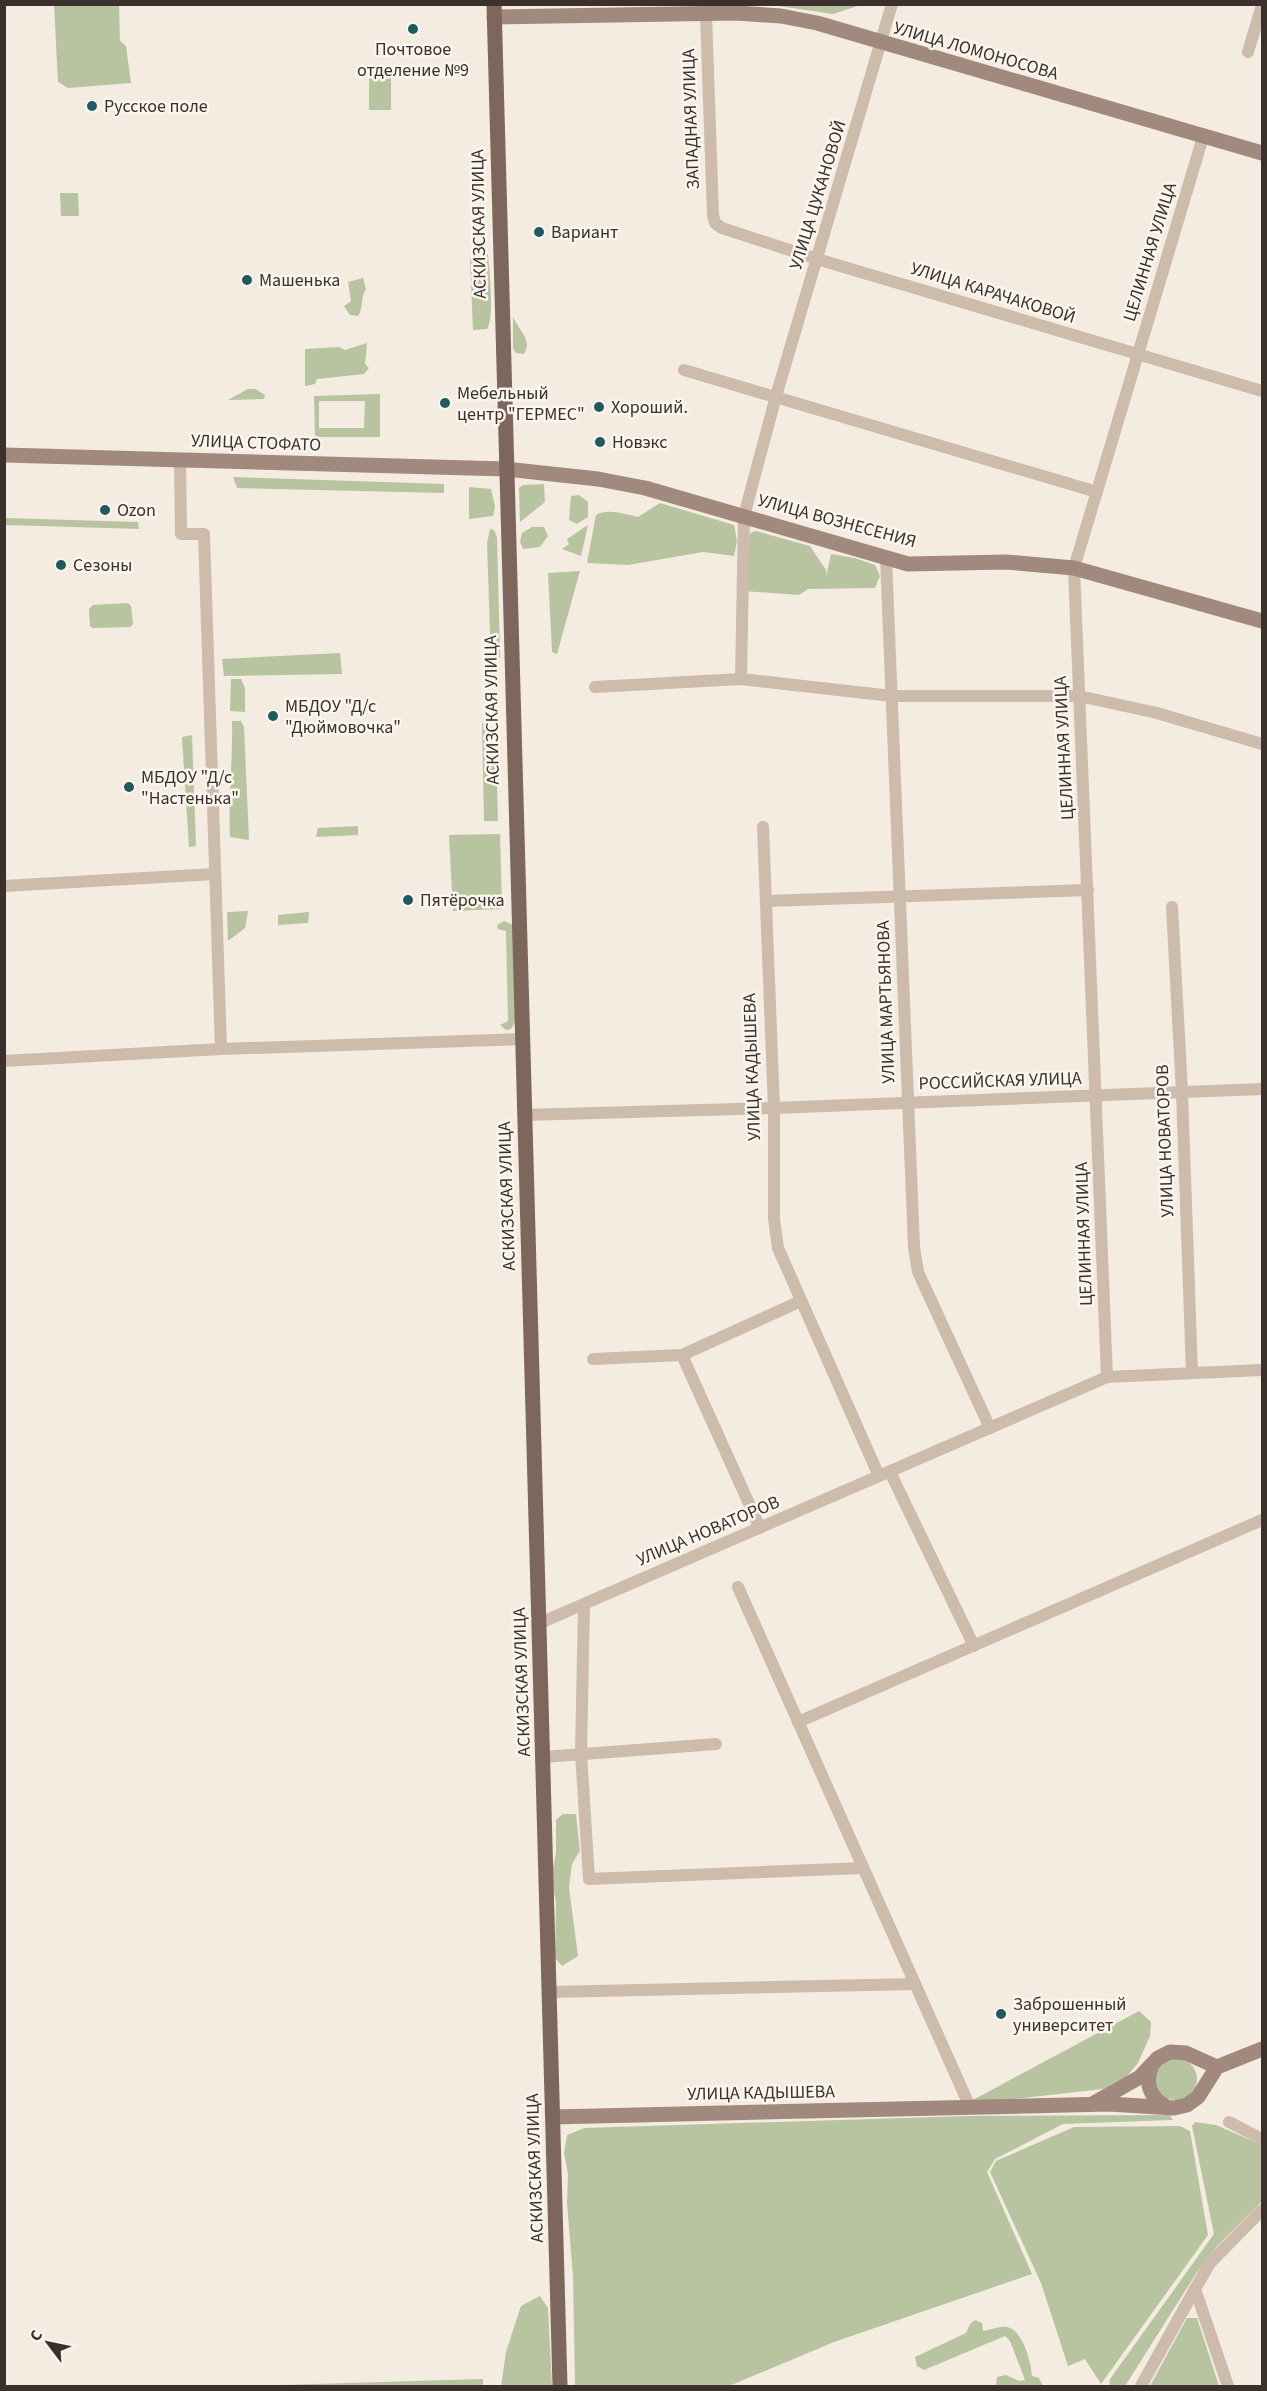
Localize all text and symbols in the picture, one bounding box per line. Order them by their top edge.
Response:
street label: УЛИЦА ЛОМОНОСОВА [891,16,1062,87]
marker: Почтовое отделение №9 [406,22,420,36]
place label: Почтовое отделение №9 [357,37,469,83]
street label: ЗАПАДНАЯ УЛИЦА [676,48,706,190]
place label: Русское поле [104,94,208,119]
marker: Русское поле [85,99,99,113]
street label: УЛИЦА ЦУКАНОВОЙ [783,117,853,273]
street label: АСКИЗСКАЯ УЛИЦА [465,149,493,299]
street label: ЦЕЛИННАЯ УЛИЦА [1117,179,1183,325]
place label: Вариант [551,220,618,245]
marker: Вариант [532,225,546,239]
street label: УЛИЦА КАРАЧАКОВОЙ [907,256,1079,330]
place label: Машенька [259,268,340,293]
marker: Машенька [240,273,254,287]
place label: Мебельный центр "ГЕРМЕС" [457,381,585,427]
place label: Хороший. [611,395,688,420]
marker: Мебельный центр "ГЕРМЕС" [438,396,452,410]
marker: Хороший. [592,400,606,414]
street label: УЛИЦА СТОФАТО [190,428,322,458]
place label: Новэкс [612,430,667,455]
marker: Новэкс [593,435,607,449]
street label: УЛИЦА ВОЗНЕСЕНИЯ [755,488,919,554]
place label: Ozon [117,498,156,523]
marker: Ozon [98,503,112,517]
place label: Сезоны [73,553,132,578]
marker: Сезоны [54,558,68,572]
street label: АСКИЗСКАЯ УЛИЦА [478,635,506,785]
street label: ЦЕЛИННАЯ УЛИЦА [1048,675,1080,821]
place label: МБДОУ "Д/с "Дюймовочка" [285,694,401,740]
marker: МБДОУ "Д/с "Дюймовочка" [266,709,280,723]
place label: МБДОУ "Д/с "Настенька" [141,765,239,811]
marker: МБДОУ "Д/с "Настенька" [122,780,136,794]
place label: Пятёрочка [420,888,505,913]
marker: Пятёрочка [401,893,415,907]
street label: УЛИЦА МАРТЬЯНОВА [871,920,901,1084]
street label: УЛИЦА КАДЫШЕВА [737,992,767,1141]
street label: УЛИЦА НОВАТОРОВ [1150,1064,1180,1218]
street label: РОССИЙСКАЯ УЛИЦА [918,1066,1082,1096]
street label: АСКИЗСКАЯ УЛИЦА [492,1121,522,1271]
street label: ЦЕЛИННАЯ УЛИЦА [1069,1161,1099,1306]
street label: УЛИЦА НОВАТОРОВ [633,1490,783,1572]
street label: АСКИЗСКАЯ УЛИЦА [507,1607,537,1757]
place label: Заброшенный университет [1013,1992,1126,2038]
marker: Заброшенный университет [994,2007,1008,2021]
street label: УЛИЦА КАДЫШЕВА [687,2079,835,2107]
street label: АСКИЗСКАЯ УЛИЦА [520,2093,550,2243]
north arrow [18,2313,78,2373]
text: С [24,2326,48,2345]

